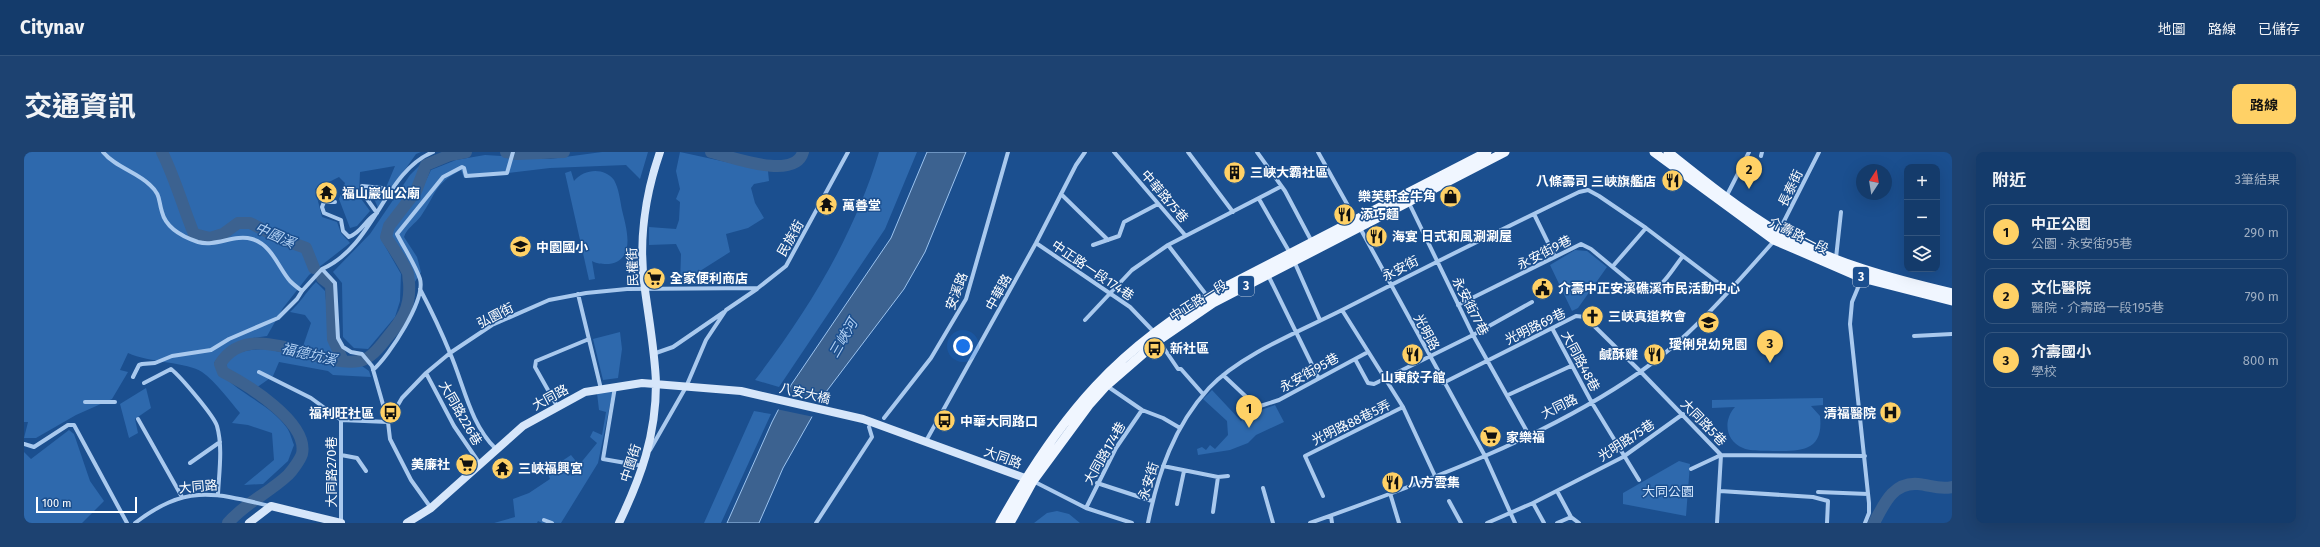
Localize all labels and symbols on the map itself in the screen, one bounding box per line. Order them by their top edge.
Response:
pin: 2 [1736,156,1762,189]
building icon: 三峽大霸社區 [1222,159,1248,185]
north arrow [1856,164,1892,200]
place label: 三峽大霸社區 [1250,165,1328,180]
street label: 中華路75巷 [1138,167,1191,225]
street label: 長泰街 [1775,167,1806,209]
restaurant icon: 八條壽司 三峽旗艦店 [1659,168,1685,194]
place label: 八條壽司 三峽旗艦店 [1536,174,1656,189]
temple icon: 福山巖仙公廟 [314,180,340,206]
shop icon: 樂芙軒金牛角 [1438,183,1464,209]
place label: 福山巖仙公廟 [342,186,420,201]
place label: 樂芙軒金牛角 [1358,189,1436,204]
temple icon: 萬善堂 [813,192,839,218]
place label: 萬善堂 [842,198,881,213]
restaurant icon: 添巧麵 [1332,201,1358,227]
place label: 添巧麵 [1360,207,1399,222]
street label: 介壽路一段 [1766,214,1831,257]
street label: 民族街 [774,218,807,259]
water label: 中園溪 [252,219,299,253]
restaurant icon: 海宴 日式和風涮涮屋 [1363,223,1389,249]
place label: 海宴 日式和風涮涮屋 [1392,229,1512,244]
street label: 永安街9巷 [1515,232,1574,272]
school or university icon: 中園國小 [508,234,534,260]
street label: 中正路一段174巷 [1049,237,1137,303]
place label: 中園國小 [536,240,589,255]
street label: 民權街 [624,247,641,287]
street label: 永安街 [1379,253,1421,284]
supermarket icon: 全家便利商店 [641,265,667,291]
road number: 3 [1853,267,1869,287]
street label: 安溪路 [942,270,970,312]
place label: 全家便利商店 [670,271,748,286]
street label: 中華路 [982,272,1014,313]
street label: 永安街77巷 [1449,275,1492,338]
public building icon: 介壽中正安溪礁溪市民活動中心 [1530,275,1556,301]
road number: 3 [1238,276,1254,296]
street label: 中正路一段 [1167,277,1230,324]
place label: 介壽中正安溪礁溪市民活動中心 [1558,281,1740,296]
street label: 弘園街 [474,300,516,331]
church icon: 三峽真道教會 [1579,303,1605,329]
street label: 光明路69巷 [1502,305,1568,348]
place label: 三峽真道教會 [1608,309,1687,324]
school or university icon: 璦俐兒幼兒園 [1695,309,1721,335]
street label: 光明路 [1411,311,1442,353]
water label: 三峽河 [826,313,863,361]
street label: 大同路48巷 [1558,329,1603,394]
pin: 3 [1757,330,1783,363]
bus stop icon: 新社區 [1142,335,1168,361]
your location [953,336,973,356]
place label: 璦俐兒幼兒園 [1669,337,1747,352]
water label: 福德坑溪 [280,340,340,370]
place label: 新社區 [1170,341,1209,356]
restaurant icon: 鹹酥雞 [1641,341,1667,367]
restaurant icon: 山東餃子館 [1400,342,1426,368]
place label: 鹹酥雞 [1599,347,1638,362]
street label: 永安街95巷 [1277,350,1341,395]
place label: 山東餃子館 [1380,370,1446,385]
street label: 大同路226巷 [436,378,485,448]
street label: 八安大橋 [778,380,832,407]
street label: 大同路 [529,382,571,413]
street label: 大同路 [1538,391,1580,422]
pin: 1 [1236,395,1262,428]
street label: 大同路5巷 [1678,396,1729,449]
street label: 光明路88巷5弄 [1309,397,1393,448]
bus stop icon: 福利旺社區 [377,400,403,426]
hospital icon: 清福醫院 [1878,400,1904,426]
place label: 福利旺社區 [309,406,374,421]
place label: 清福醫院 [1824,406,1876,421]
bus stop icon: 中華大同路口 [932,408,958,434]
place label: 中華大同路口 [960,414,1038,429]
street label: 光明路75巷 [1595,417,1657,464]
street label: 大同路174巷 [1080,419,1128,487]
supermarket icon: 家樂福 [1477,424,1503,450]
place label: 家樂福 [1506,430,1545,445]
street label: 大同路270巷 [324,436,339,508]
street label: 中園街 [617,442,644,484]
street label: 大同路 [982,444,1024,471]
supermarket icon: 美廉社 [453,451,479,477]
temple icon: 三峽福興宮 [489,455,515,481]
place label: 美廉社 [411,457,450,472]
street label: 永安街 [1136,460,1161,502]
place label: 三峽福興宮 [518,461,583,476]
restaurant icon: 八方雲集 [1380,469,1406,495]
place label: 八方雲集 [1408,475,1460,490]
street label: 大同路 [178,477,218,496]
park label: 大同公園 [1642,484,1694,499]
scale bar [36,495,137,514]

